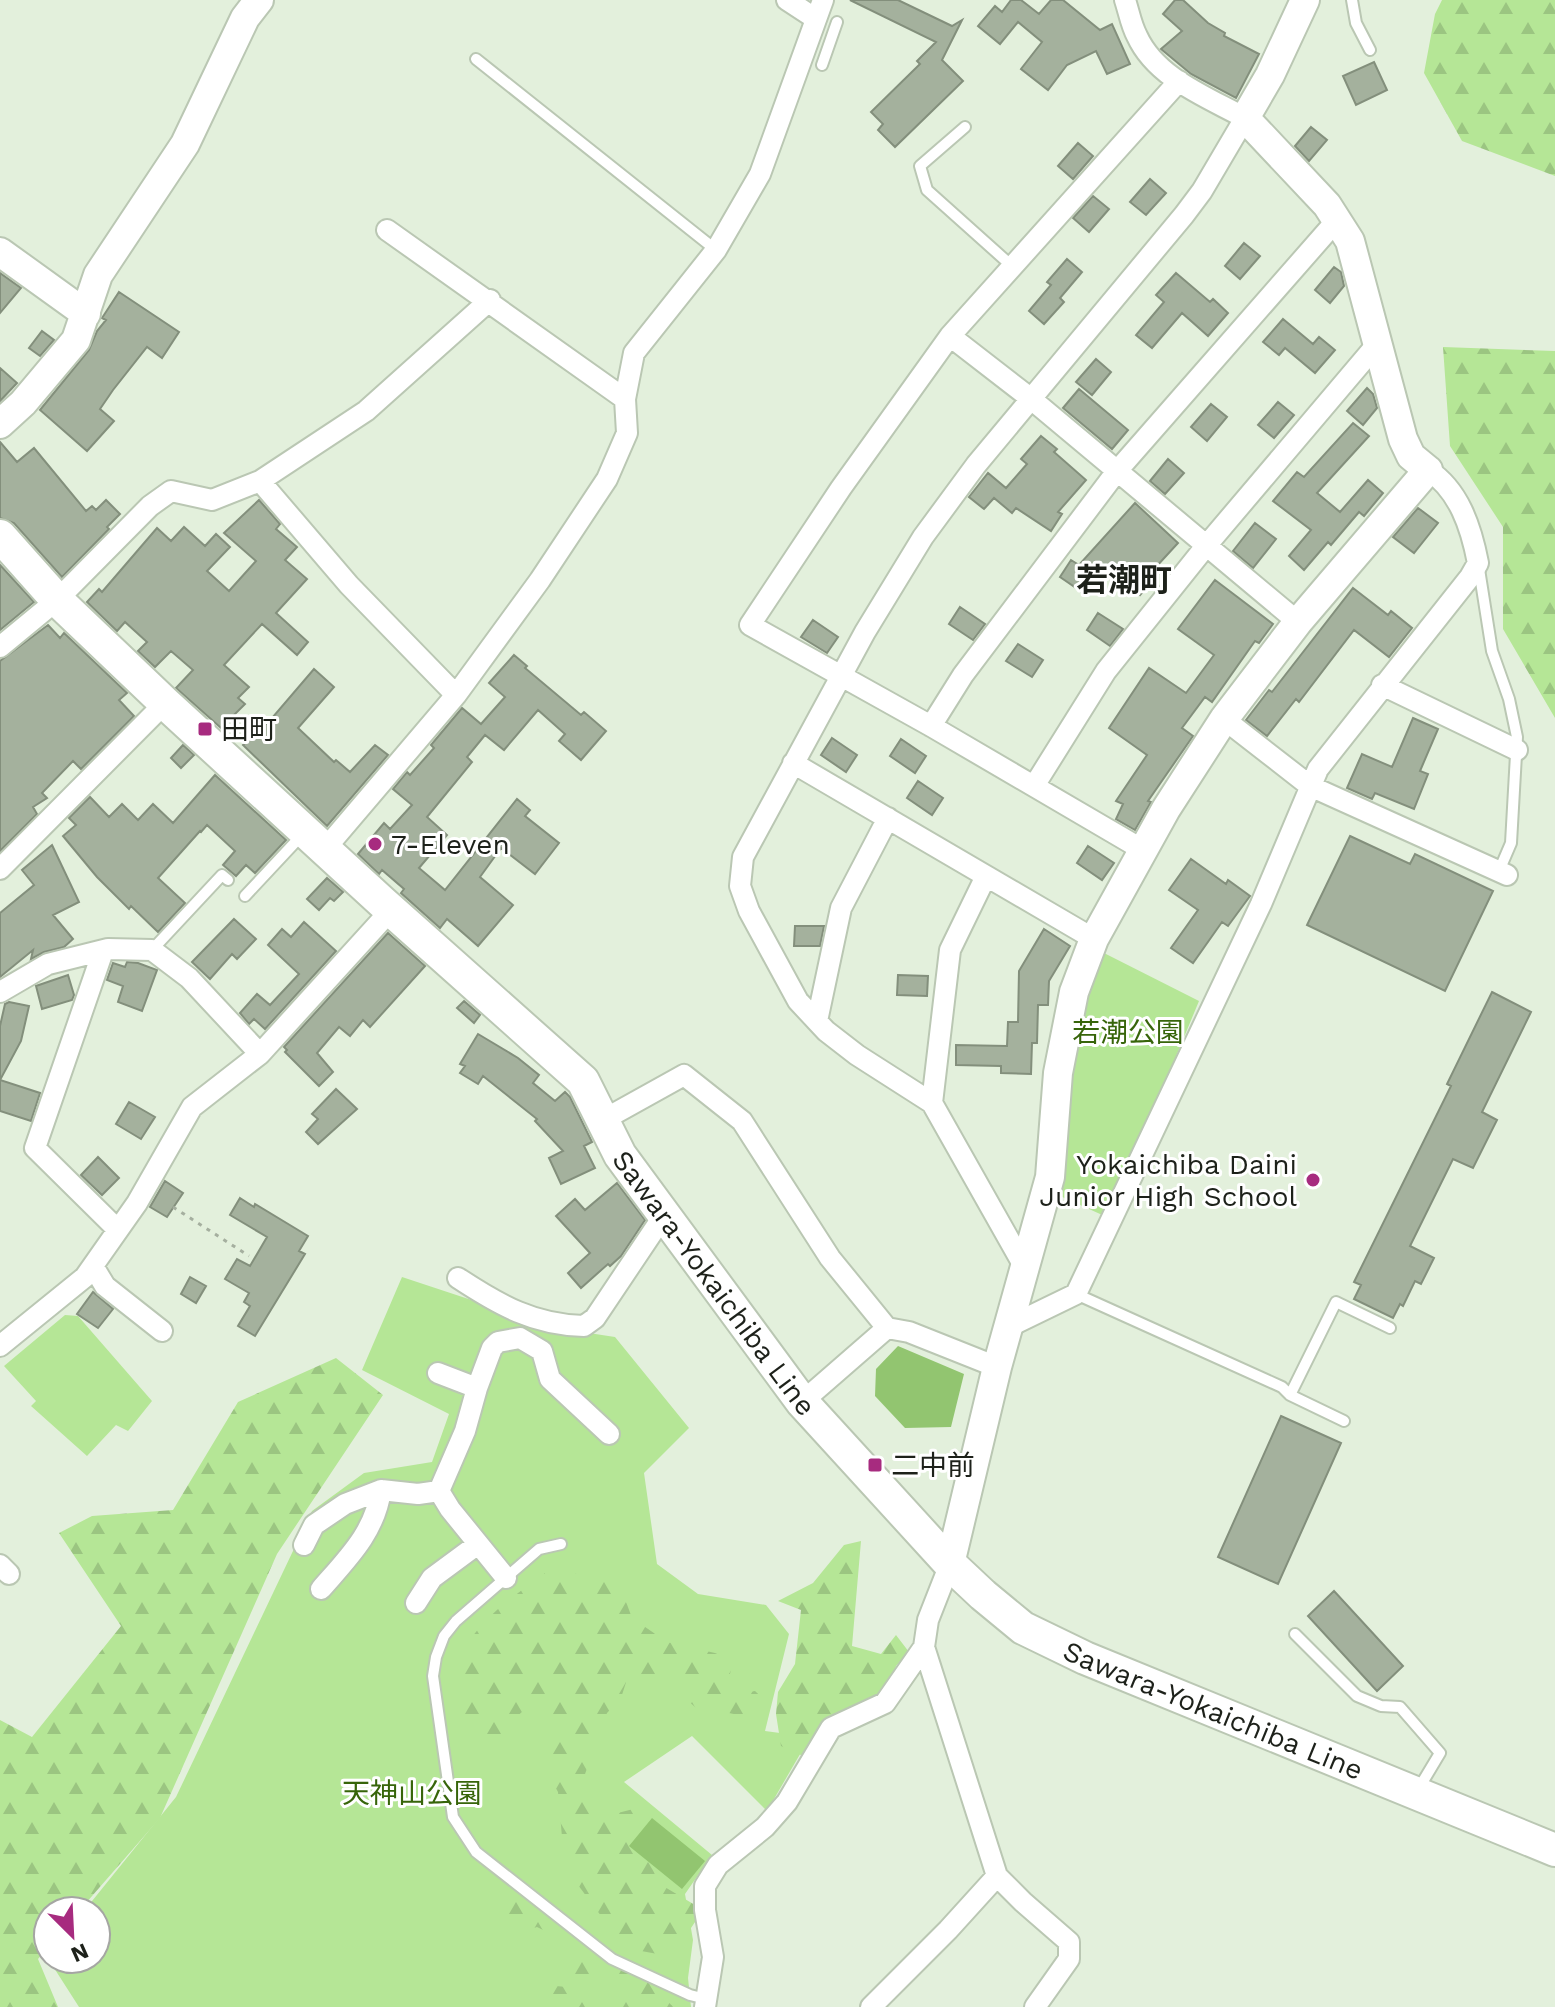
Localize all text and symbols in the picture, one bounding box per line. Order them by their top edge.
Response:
district label: 若潮町 [1076,561,1172,599]
place label: 田町 [221,713,277,746]
marker: 田町 [196,720,214,738]
place label: 7-Eleven [391,828,510,861]
marker: 7-Eleven [366,835,384,853]
park label: 若潮公園 [1072,1016,1184,1049]
street label: Sawara-Yokaichiba Line [605,1144,822,1423]
place label: Yokaichiba Daini Junior High School [1039,1148,1297,1213]
marker: Yokaichiba Daini Junior High School [1304,1171,1322,1189]
place label: 二中前 [891,1449,975,1482]
marker: 二中前 [866,1456,884,1474]
street label: Sawara-Yokaichiba Line [1058,1634,1368,1787]
park label: 天神山公園 [342,1777,482,1810]
north arrow [32,1895,112,1975]
text: N [67,1938,92,1968]

